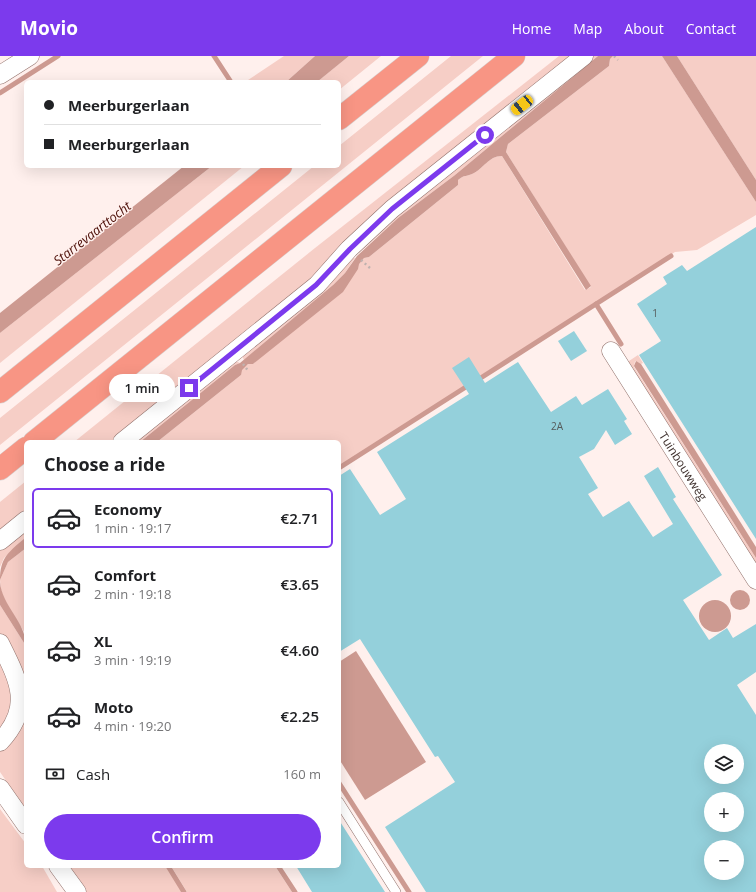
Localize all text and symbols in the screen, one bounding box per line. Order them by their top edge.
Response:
text: Movio [20,15,78,41]
text: Home [512,19,551,38]
text: Map [573,19,602,38]
text: About [624,19,664,38]
text: Contact [686,19,736,38]
car [509,93,535,117]
text: Meerburgerlaan [68,95,190,115]
route start [476,126,494,144]
text: Meerburgerlaan [68,134,190,154]
water label: Starrevaarttocht [49,196,135,269]
house number: 1 [652,306,658,320]
callout: 1 min [109,374,175,402]
text: 1 min [124,379,160,397]
route end [180,379,198,397]
house number: 2A [551,419,564,433]
street label: Tuinbouwweg [656,428,712,504]
text: Choose a ride [44,452,165,476]
text: Economy [94,499,162,519]
icon: car [46,500,82,536]
text: €2.71 [281,508,319,528]
text: 1 min · 19:17 [94,519,171,537]
text: Comfort [94,565,156,585]
icon: car [46,566,82,602]
text: €3.65 [281,574,319,594]
text: 2 min · 19:18 [94,585,171,603]
text: XL [94,631,112,651]
icon: car [46,632,82,668]
text: €4.60 [281,640,319,660]
text: 3 min · 19:19 [94,651,171,669]
text: Moto [94,697,133,717]
icon: car [46,698,82,734]
text: €2.25 [281,706,319,726]
text: 4 min · 19:20 [94,717,171,735]
map controls [704,744,744,880]
button: layers [704,744,744,784]
icon: cash [44,763,66,785]
text: Cash [76,764,110,784]
text: 160 m [283,765,321,783]
button: + [704,792,744,832]
button: Confirm [44,814,321,860]
button: − [704,840,744,880]

